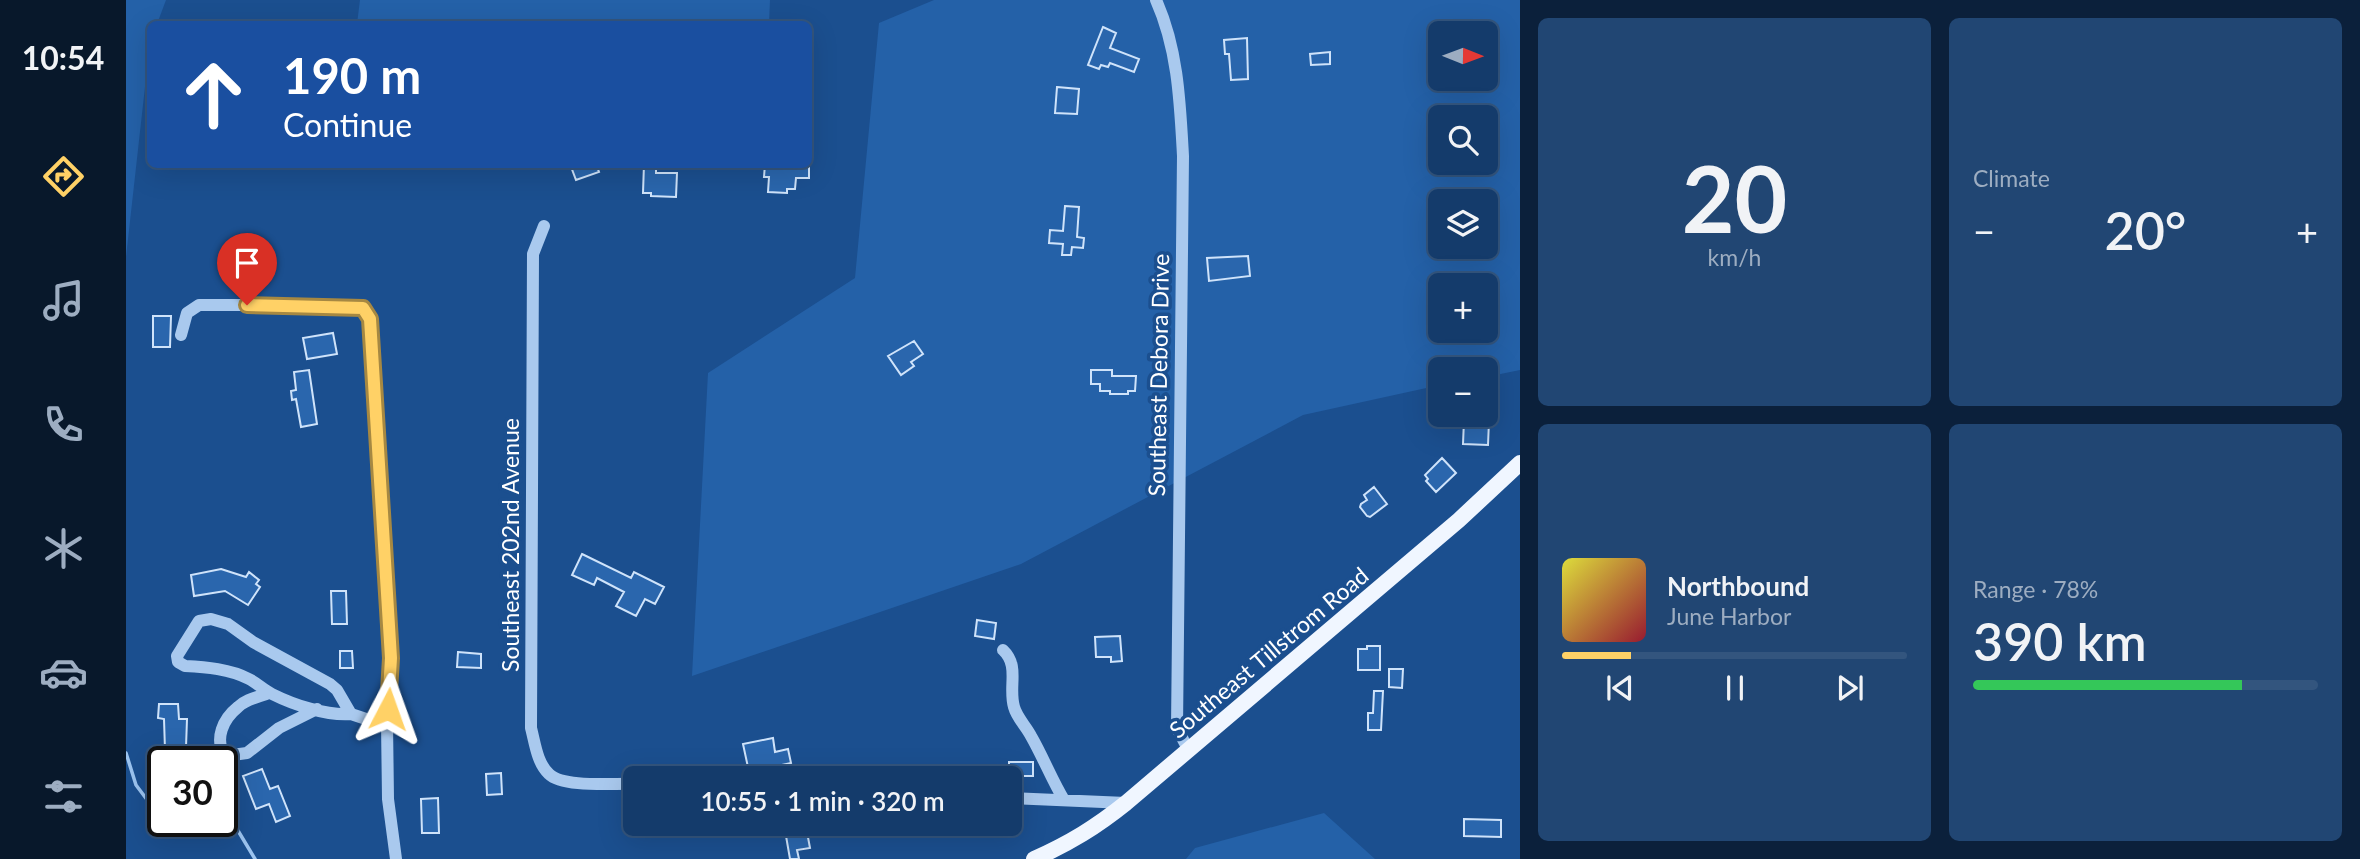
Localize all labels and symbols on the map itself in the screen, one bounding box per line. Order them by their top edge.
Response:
north arrow [1428,21,1498,91]
pin [217,233,277,305]
street label: Southeast Debora Drive [1142,253,1174,497]
street label: Southeast 202nd Avenue [496,418,524,672]
street label: Southeast Tillstrom Road [1163,561,1374,744]
position arrow [351,672,425,746]
speed limit sign: 30 [147,746,238,837]

